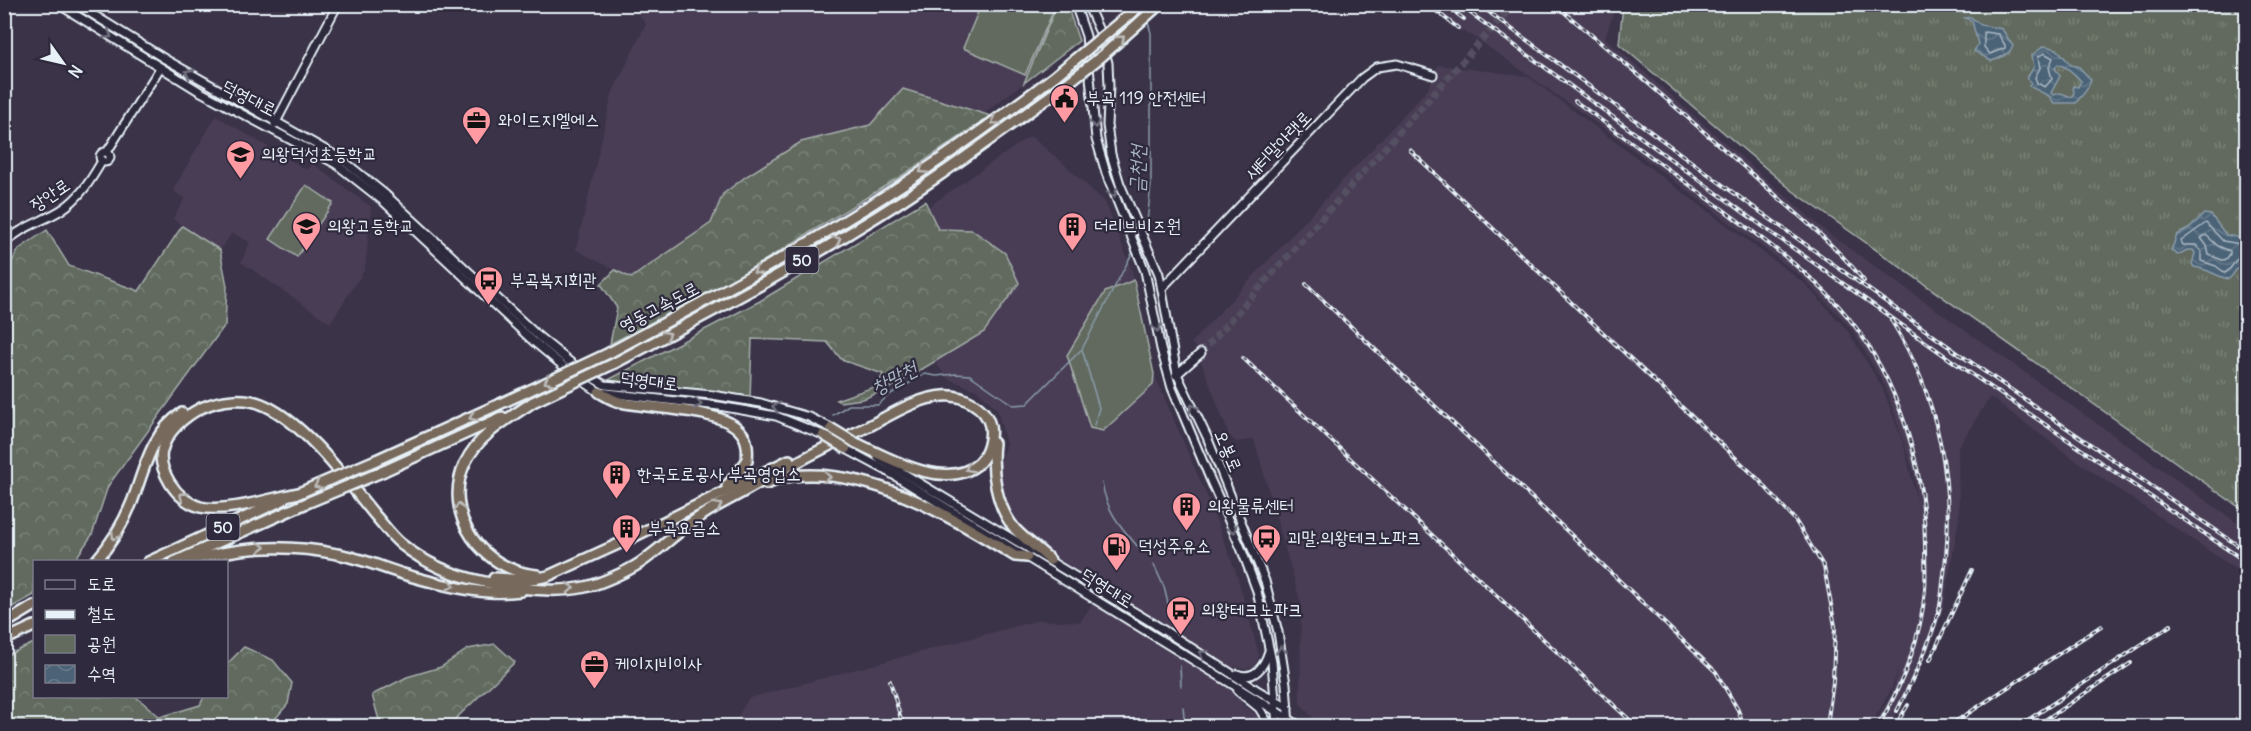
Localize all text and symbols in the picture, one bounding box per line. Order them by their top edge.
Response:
one-way arrow [101,28,112,39]
north arrow [33,33,93,93]
one-way arrow [1115,35,1125,46]
text: N [64,61,87,82]
one-way arrow [185,69,195,80]
street label: 덕영대로 [218,74,280,121]
public building icon: 부곡 119 안전센터 [1049,82,1081,124]
place label: 부곡 119 안전센터 [1086,86,1206,109]
office icon: 와이드지엘에스 [461,104,493,146]
street label: 새터말아랫로 [1239,105,1316,184]
place label: 와이드지엘에스 [498,108,599,131]
one-way arrow [991,114,1002,125]
one-way arrow [1088,119,1100,128]
school or university icon: 의왕덕성초등학교 [224,138,256,180]
place label: 의왕덕성초등학교 [261,142,377,165]
water label: 금천천 [1123,143,1150,194]
one-way arrow [919,163,930,174]
street label: 장안로 [25,173,74,216]
one-way arrow [1106,187,1118,198]
school or university icon: 의왕고등학교 [290,210,322,252]
building icon: 더리브비즈원 [1057,210,1089,252]
place label: 의왕고등학교 [327,214,414,237]
place label: 더리브비즈원 [1094,214,1181,237]
one-way arrow [831,236,841,247]
road number: 50 [786,247,818,273]
bus stop icon: 부곡복지회관 [473,264,505,306]
one-way arrow [753,264,763,276]
place label: 부곡복지회관 [510,268,597,291]
street label: 영동고속도로 [615,276,703,337]
one-way arrow [1150,323,1163,333]
one-way arrow [661,331,671,342]
water label: 창말천 [867,354,923,400]
street label: 덕영대로 [619,366,679,395]
one-way arrow [544,374,555,386]
one-way arrow [693,397,703,409]
one-way arrow [772,402,782,415]
one-way arrow [1188,403,1200,414]
one-way arrow [468,410,479,422]
street label: 오봉로 [1209,426,1248,475]
building icon: 한국도로공사 부곡영업소 [600,458,632,500]
one-way arrow [964,461,975,473]
place label: 한국도로공사 부곡영업소 [637,462,801,485]
one-way arrow [822,470,831,483]
one-way arrow [313,477,324,489]
building icon: 의왕물류센터 [1170,490,1202,532]
one-way arrow [179,492,190,503]
place label: 의왕물류센터 [1207,494,1294,517]
one-way arrow [712,502,722,513]
one-way arrow [454,503,466,512]
building icon: 부곡요금소 [611,512,643,554]
road number: 50 [206,514,240,540]
place label: 부곡요금소 [648,516,720,539]
bus stop icon: 괴말.의왕테크노파크 [1250,522,1282,564]
one-way arrow [1226,523,1238,534]
place label: 괴말.의왕테크노파크 [1287,526,1421,549]
one-way arrow [110,530,122,540]
fuel station icon: 덕성주유소 [1101,530,1133,572]
place label: 덕성주유소 [1138,534,1210,557]
one-way arrow [256,541,265,554]
legend [33,560,228,698]
street label: 덕영대로 [1077,562,1138,613]
text: 도로 [87,572,116,595]
one-way arrow [445,578,455,591]
one-way arrow [565,582,574,595]
bus stop icon: 의왕테크노파크 [1164,594,1196,636]
place label: 의왕테크노파크 [1201,598,1302,621]
text: 철도 [87,602,116,625]
text: 공원 [87,632,116,655]
one-way arrow [1275,645,1287,654]
office icon: 케이지비이사 [578,648,610,690]
one-way arrow [1199,650,1209,662]
place label: 케이지비이사 [615,652,702,675]
text: 수역 [87,662,116,685]

